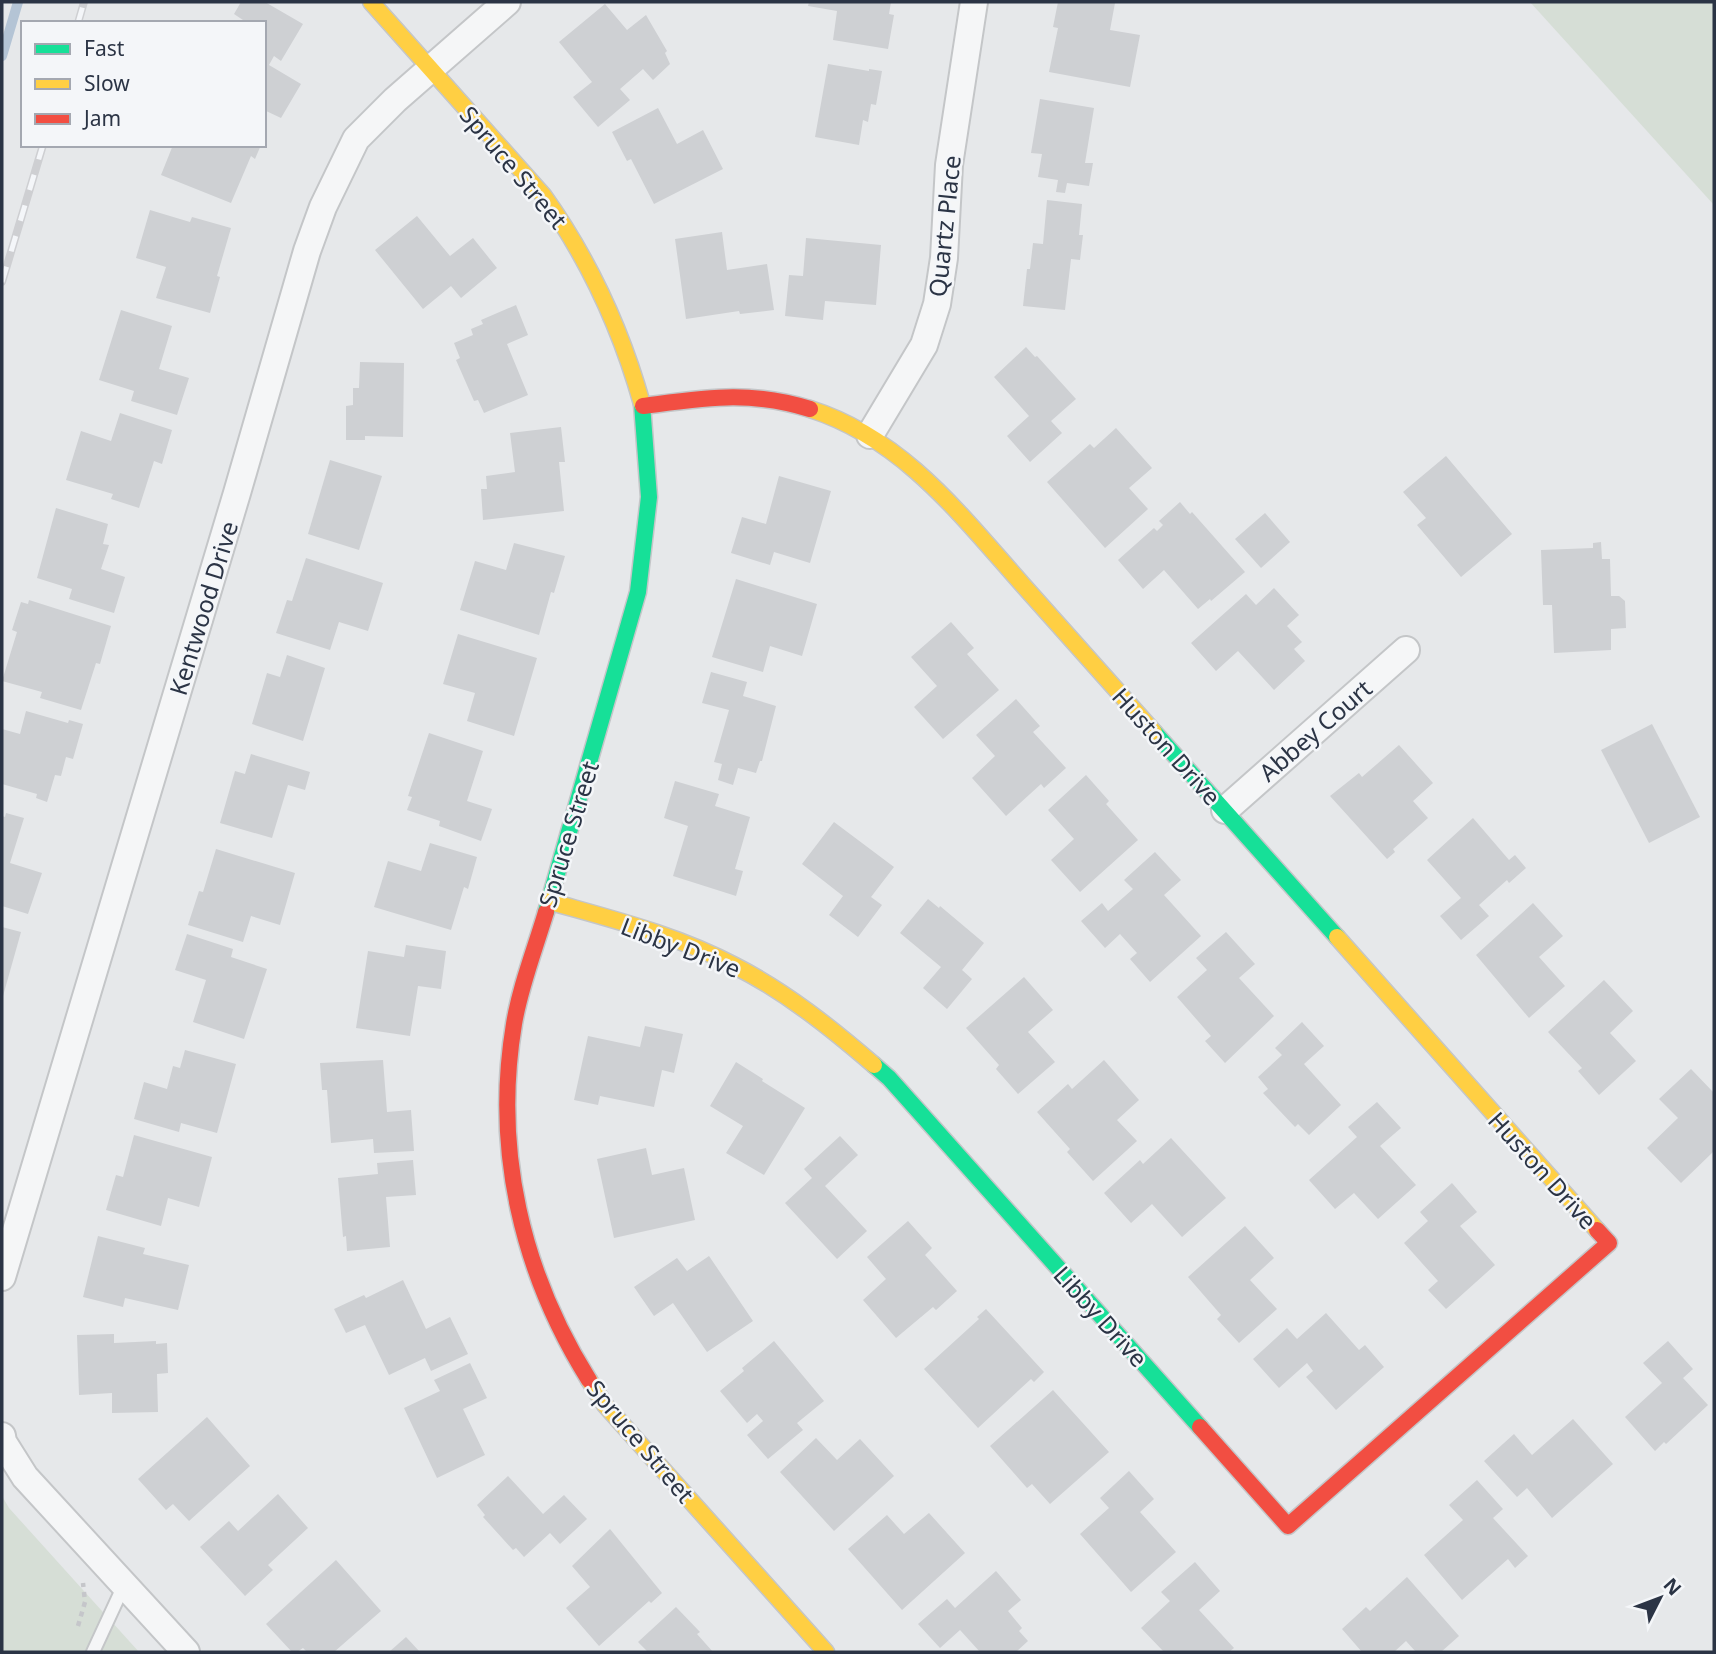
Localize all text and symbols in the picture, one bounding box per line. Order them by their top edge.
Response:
legend [21,21,266,147]
text: Fast [84,34,125,62]
text: Slow [84,69,130,97]
street label: Spruce Street [453,99,575,236]
text: Jam [82,104,121,132]
street label: Quartz Place [920,153,968,299]
street label: Kentwood Drive [161,517,245,699]
street label: Abbey Court [1252,672,1379,788]
street label: Huston Drive [1105,680,1229,812]
street label: Spruce Street [530,757,606,911]
street label: Libby Drive [616,909,746,985]
street label: Huston Drive [1481,1104,1605,1236]
street label: Libby Drive [1047,1258,1155,1374]
street label: Spruce Street [580,1373,702,1510]
north arrow [1625,1563,1695,1633]
text: N [1658,1572,1687,1601]

